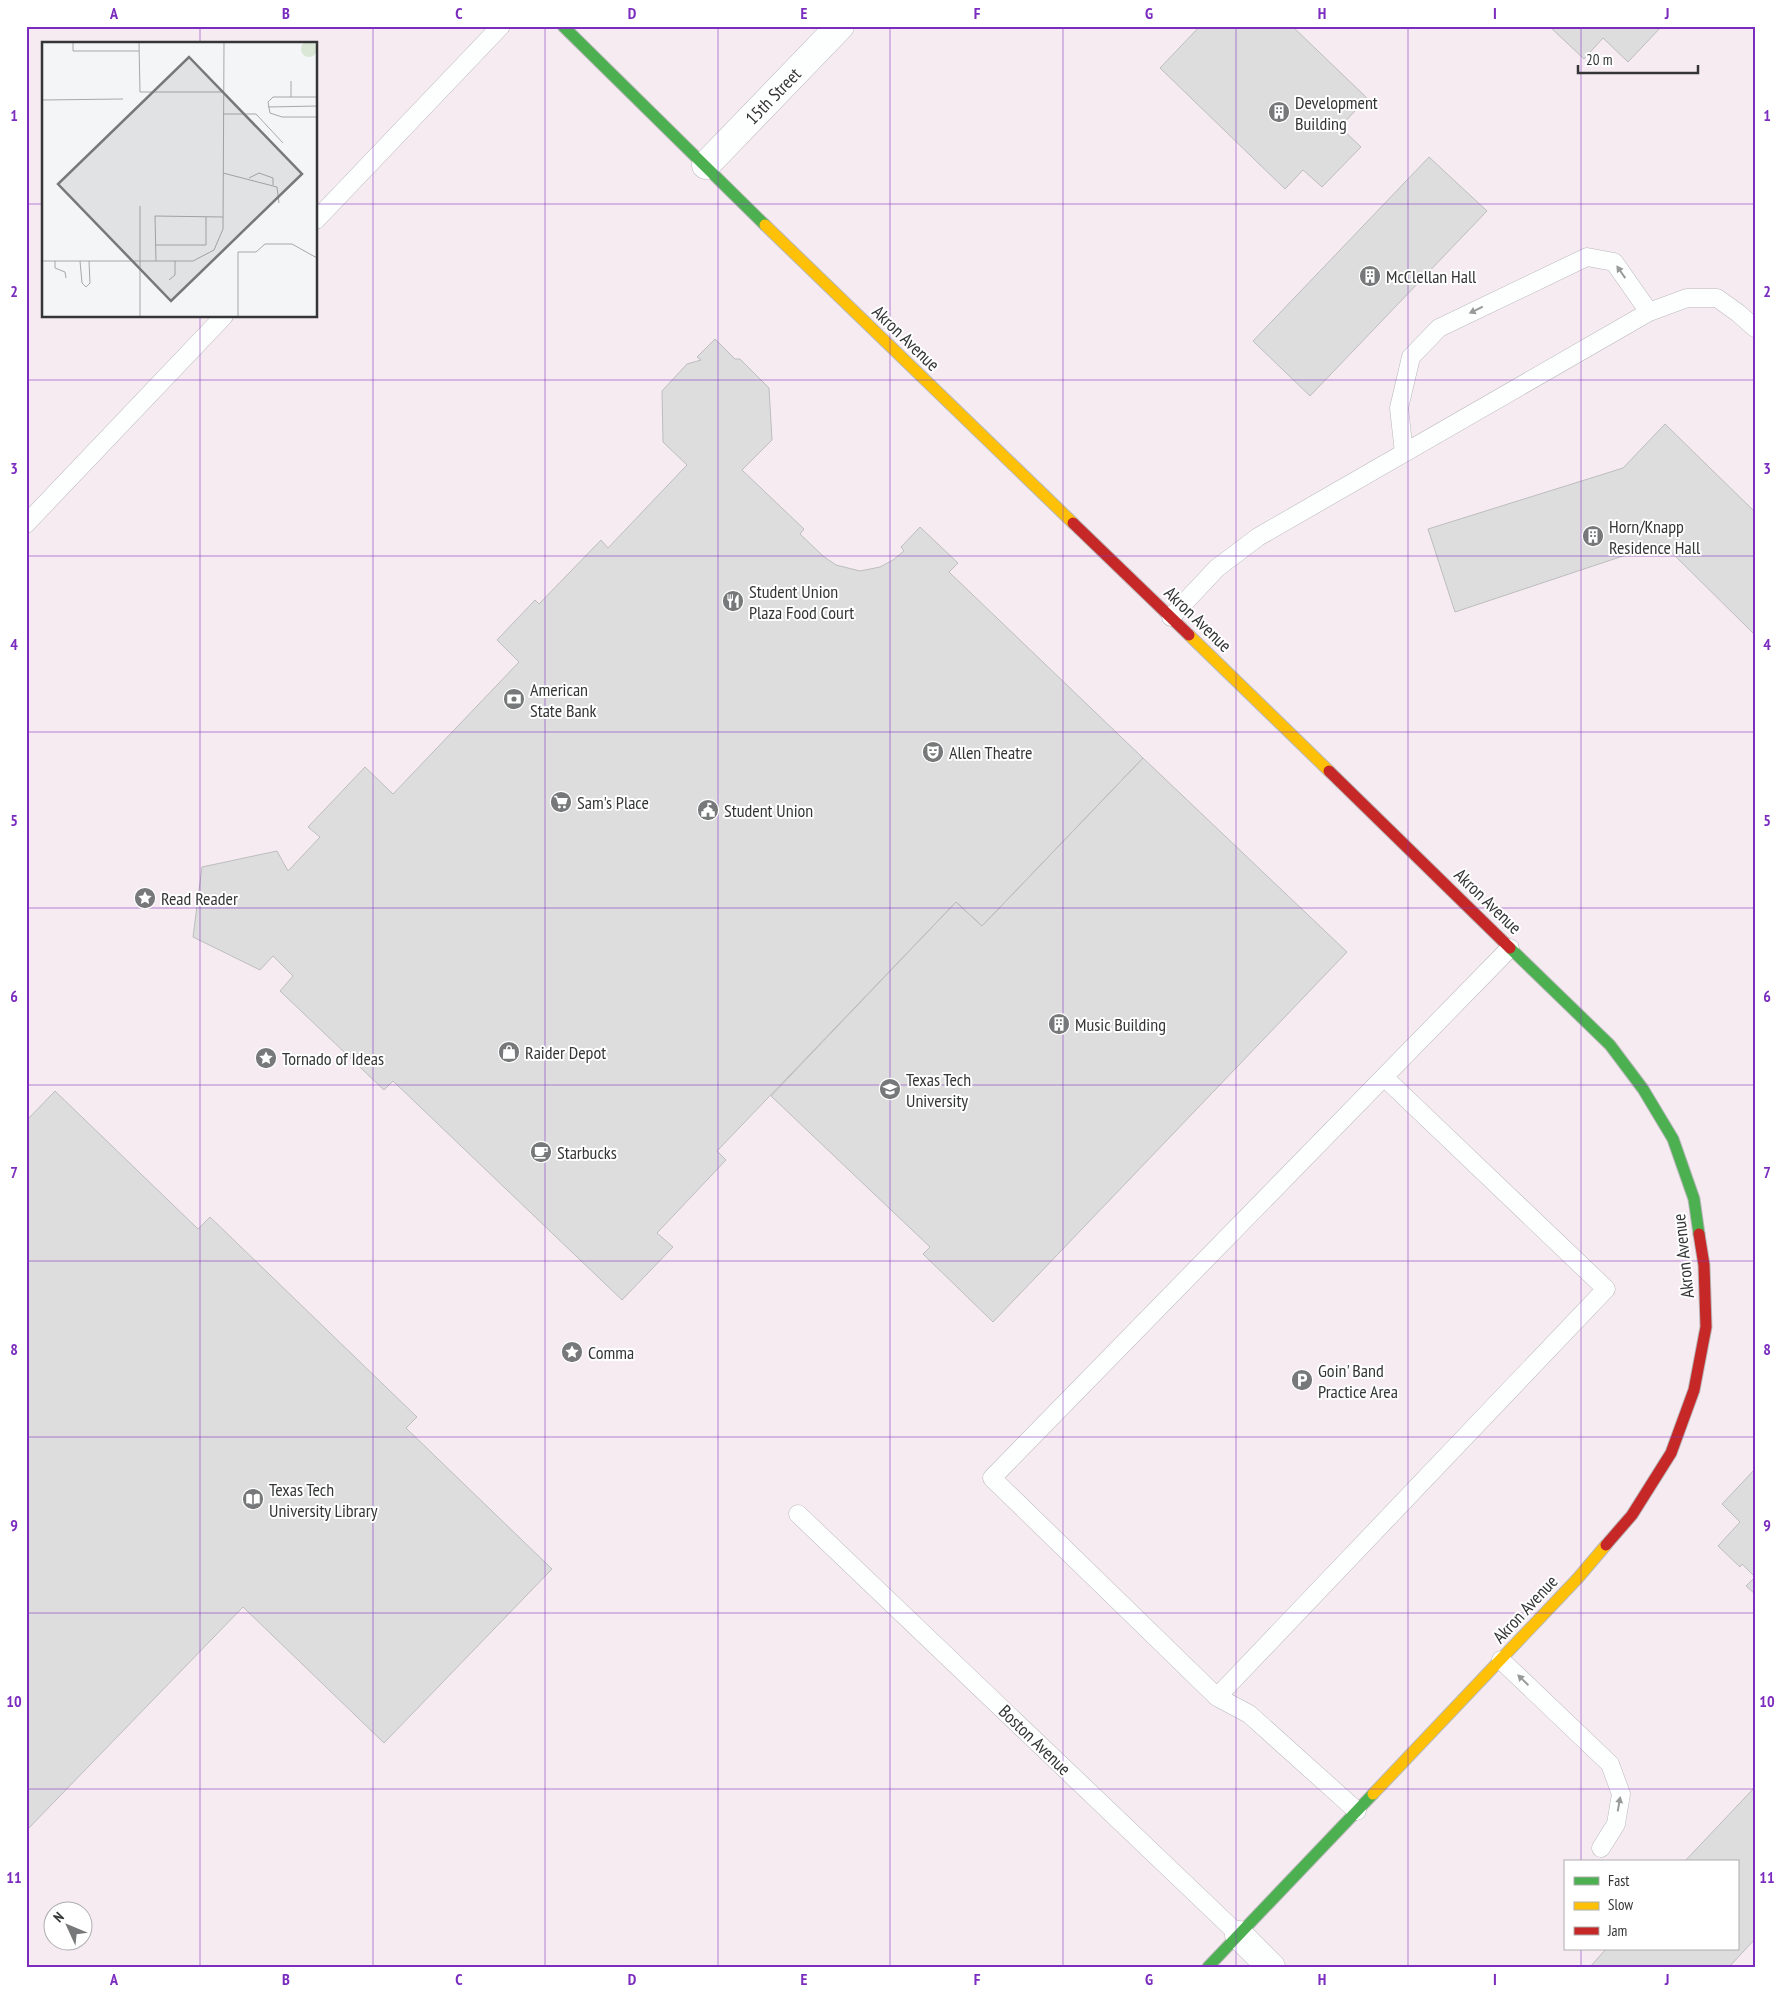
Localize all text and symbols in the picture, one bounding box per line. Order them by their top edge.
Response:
text: A [109,3,119,23]
text: B [282,3,290,23]
text: C [455,3,463,23]
text: D [628,3,637,23]
text: E [801,3,808,23]
text: F [974,3,981,23]
text: G [1145,3,1153,23]
text: H [1318,3,1326,23]
text: I [1493,3,1497,23]
text: J [1664,3,1669,23]
inset map [42,42,318,318]
scale bar [1578,42,1698,74]
text: 20 m [1586,50,1612,69]
street label: 15th Street [740,63,806,129]
place label: Development Building [1295,91,1378,135]
building icon: Development Building [1267,100,1291,124]
text: 1 [10,105,18,125]
text: 1 [1763,105,1771,125]
building icon: McClellan Hall [1358,264,1382,288]
place label: McClellan Hall [1386,265,1477,288]
one-way arrow [1616,265,1626,279]
text: 2 [10,281,18,301]
text: 2 [1763,281,1771,301]
street label: Akron Avenue [867,300,945,376]
one-way arrow [1469,306,1483,314]
text: 3 [10,458,18,478]
text: 3 [1763,458,1771,478]
place label: Horn/Knapp Residence Hall [1609,515,1701,559]
building icon: Horn/Knapp Residence Hall [1581,524,1605,548]
place label: Student Union Plaza Food Court [749,580,854,624]
street label: Akron Avenue [1159,581,1237,657]
restaurant icon: Student Union Plaza Food Court [721,589,745,613]
text: 4 [10,634,18,654]
text: 4 [1763,634,1771,654]
place label: American State Bank [530,678,596,722]
bank icon: American State Bank [502,687,526,711]
theatre icon: Allen Theatre [921,740,945,764]
place label: Allen Theatre [949,741,1033,764]
supermarket icon: Sam's Place [549,790,573,814]
place label: Sam's Place [577,791,649,814]
public building icon: Student Union [696,798,720,822]
place label: Student Union [724,799,813,822]
text: 5 [10,810,18,830]
text: 5 [1763,810,1771,830]
street label: Akron Avenue [1449,863,1527,939]
place icon: Read Reader [133,886,157,910]
place label: Read Reader [161,887,238,910]
text: 6 [10,986,18,1006]
text: 6 [1763,986,1771,1006]
building icon: Music Building [1047,1012,1071,1036]
place label: Music Building [1075,1013,1166,1036]
shop icon: Raider Depot [497,1040,521,1064]
place label: Raider Depot [525,1041,606,1064]
place icon: Tornado of Ideas [254,1046,278,1070]
place label: Tornado of Ideas [282,1047,384,1070]
place label: Texas Tech University [906,1068,971,1112]
school or university icon: Texas Tech University [878,1077,902,1101]
cafe icon: Starbucks [529,1140,553,1164]
place label: Starbucks [557,1141,617,1164]
text: 7 [10,1162,18,1182]
text: 7 [1763,1162,1771,1182]
street label: Akron Avenue [1667,1213,1699,1299]
text: 8 [10,1339,18,1359]
text: 8 [1763,1339,1771,1359]
place icon: Comma [560,1340,584,1364]
place label: Comma [588,1341,634,1364]
place label: Goin' Band Practice Area [1318,1359,1398,1403]
parking icon: Goin' Band Practice Area [1290,1368,1314,1392]
place label: Texas Tech University Library [269,1478,378,1522]
library icon: Texas Tech University Library [241,1487,265,1511]
text: 9 [10,1515,18,1535]
text: 9 [1763,1515,1771,1535]
street label: Akron Avenue [1488,1570,1562,1648]
one-way arrow [1517,1674,1529,1686]
text: 10 [6,1691,22,1711]
text: 10 [1759,1691,1775,1711]
street label: Boston Avenue [994,1700,1076,1780]
one-way arrow [1616,1795,1624,1811]
legend [1564,1860,1738,1950]
text: 11 [6,1867,22,1887]
text: 11 [1759,1867,1775,1887]
text: Fast [1608,1871,1629,1890]
text: Slow [1608,1895,1633,1914]
north arrow [42,1900,92,1950]
text: N [50,1908,68,1926]
text: Jam [1607,1921,1627,1940]
text: A [109,1969,119,1989]
text: B [282,1969,290,1989]
text: C [455,1969,463,1989]
text: D [628,1969,637,1989]
text: E [801,1969,808,1989]
text: F [974,1969,981,1989]
text: G [1145,1969,1153,1989]
text: H [1318,1969,1326,1989]
text: I [1493,1969,1497,1989]
text: J [1664,1969,1669,1989]

